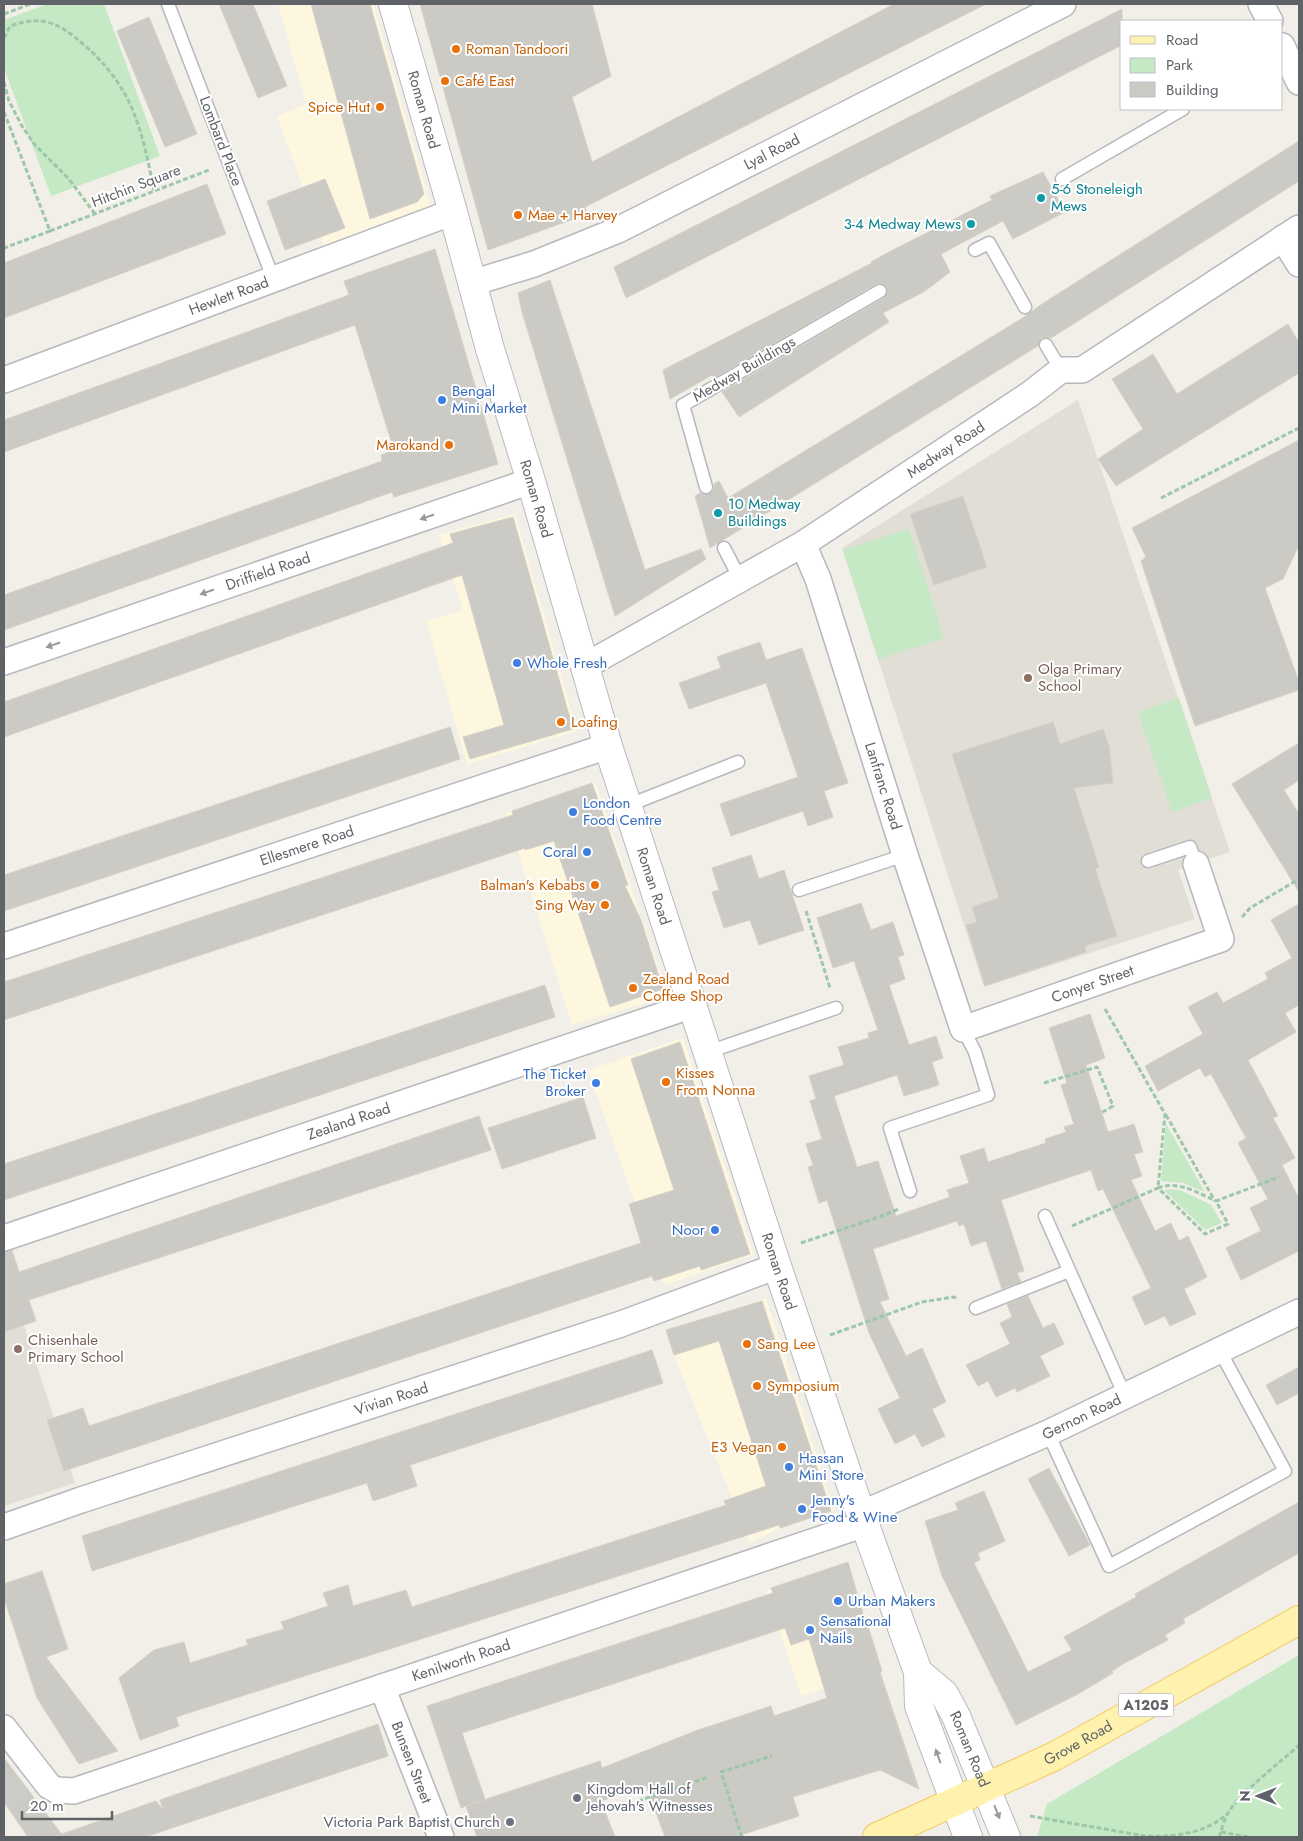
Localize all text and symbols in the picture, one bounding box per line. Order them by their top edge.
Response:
legend [1120,20,1283,110]
text: Road [1166,29,1198,51]
place label: Roman Tandoori [466,38,568,60]
marker: Roman Tandoori [450,43,462,55]
text: Park [1166,54,1193,76]
street label: Roman Road [402,68,445,151]
place label: Café East [455,70,515,92]
marker: Café East [439,75,451,87]
text: Building [1166,79,1218,101]
street label: Lombard Place [194,93,248,189]
place label: Spice Hut [308,96,370,118]
marker: Spice Hut [374,101,386,113]
street label: Lyal Road [740,128,804,175]
street label: Hitchin Square [88,159,184,213]
place label: 5-6 Stoneleigh Mews [1051,178,1143,217]
marker: 5-6 Stoneleigh Mews [1035,192,1047,204]
place label: Mae + Harvey [528,204,618,226]
marker: Mae + Harvey [512,209,524,221]
place label: 3-4 Medway Mews [844,213,961,235]
marker: 3-4 Medway Mews [965,218,977,230]
street label: Hewlett Road [186,271,272,321]
street label: Medway Buildings [689,331,799,407]
place label: Bengal Mini Market [452,380,527,419]
marker: Bengal Mini Market [436,394,448,406]
street label: Medway Road [902,416,989,483]
place label: Marokand [376,434,439,456]
marker: Marokand [443,439,455,451]
street label: Roman Road [514,457,558,540]
place label: 10 Medway Buildings [728,493,801,532]
marker: 10 Medway Buildings [712,507,724,519]
one-way arrow [419,513,434,521]
street label: Driffield Road [222,547,313,596]
one-way arrow [199,588,214,596]
one-way arrow [46,641,61,649]
place label: Whole Fresh [527,652,607,674]
marker: Whole Fresh [511,657,523,669]
place label: Olga Primary School [1038,658,1122,697]
marker: Olga Primary School [1022,672,1034,684]
place label: Loafing [571,711,618,733]
marker: Loafing [555,716,567,728]
street label: Lanfranc Road [859,739,907,832]
place label: London Food Centre [583,792,662,831]
marker: London Food Centre [567,806,579,818]
street label: Ellesmere Road [257,820,357,872]
place label: Coral [543,841,577,863]
street label: Roman Road [631,845,676,928]
marker: Coral [581,846,593,858]
place label: Balman's Kebabs [480,874,585,896]
marker: Balman's Kebabs [589,879,601,891]
place label: Sing Way [535,894,595,916]
marker: Sing Way [599,899,611,911]
street label: Conyer Street [1048,959,1137,1008]
place label: Zealand Road Coffee Shop [643,968,730,1007]
marker: Zealand Road Coffee Shop [627,982,639,994]
place label: Kisses From Nonna [676,1062,755,1101]
place label: The Ticket Broker [523,1063,587,1102]
marker: Kisses From Nonna [660,1076,672,1088]
marker: The Ticket Broker [590,1077,602,1089]
street label: Zealand Road [304,1097,393,1146]
place label: Noor [672,1219,706,1241]
marker: Noor [709,1224,721,1236]
street label: Roman Road [756,1230,802,1313]
place label: Chisenhale Primary School [28,1329,124,1368]
place label: Sang Lee [757,1333,816,1355]
marker: Sang Lee [741,1338,753,1350]
marker: Chisenhale Primary School [12,1343,24,1355]
place label: Symposium [767,1375,840,1397]
street label: Vivian Road [352,1377,431,1421]
marker: Symposium [751,1380,763,1392]
street label: Gernon Road [1038,1388,1125,1445]
place label: E3 Vegan [711,1436,772,1458]
marker: E3 Vegan [776,1441,788,1453]
place label: Hassan Mini Store [799,1447,864,1486]
marker: Hassan Mini Store [783,1461,795,1473]
place label: Jenny's Food & Wine [810,1489,898,1528]
marker: Jenny's Food & Wine [796,1503,808,1515]
place label: Urban Makers [848,1590,935,1612]
marker: Urban Makers [832,1595,844,1607]
place label: Sensational Nails [820,1610,891,1649]
marker: Sensational Nails [804,1624,816,1636]
street label: Kenilworth Road [409,1633,513,1687]
road number: A1205 [1118,1694,1174,1716]
street label: Roman Road [944,1707,995,1790]
street label: Grove Road [1040,1715,1116,1771]
street label: Bunsen Street [386,1718,438,1807]
one-way arrow [934,1748,942,1763]
north arrow [1233,1771,1283,1821]
place label: Kingdom Hall of Jehovah's Witnesses [585,1778,713,1817]
scale bar [22,1788,112,1820]
text: N [1235,1790,1255,1802]
marker: Kingdom Hall of Jehovah's Witnesses [571,1792,583,1804]
text: 20 m [30,1795,64,1817]
one-way arrow [993,1805,1001,1820]
place label: Victoria Park Baptist Church [323,1811,500,1833]
marker: Victoria Park Baptist Church [504,1816,516,1828]

